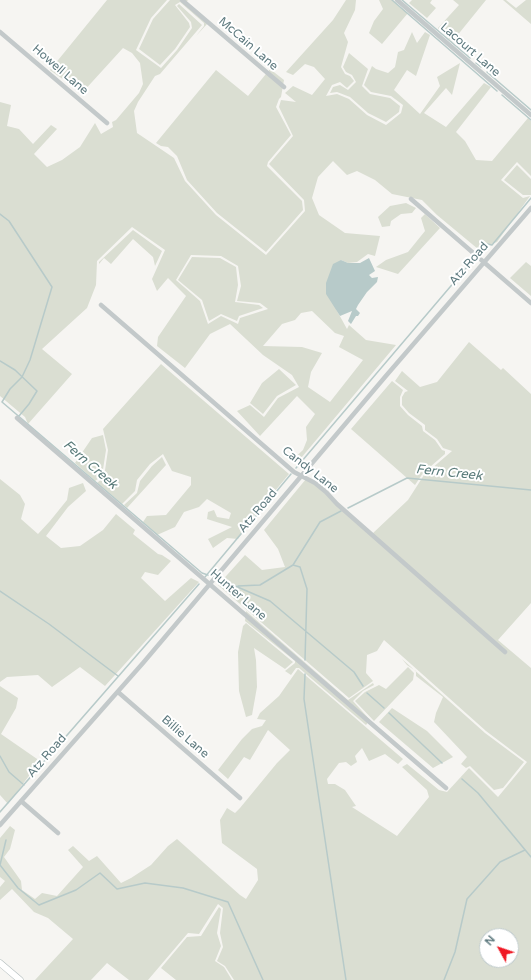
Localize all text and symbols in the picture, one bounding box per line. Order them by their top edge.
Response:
street label: McCain Lane [215,14,281,74]
street label: Lacourt Lane [437,20,503,80]
street label: Howell Lane [29,42,91,98]
street label: Atz Road [446,239,492,289]
water label: Fern Creek [60,437,120,493]
street label: Candy Lane [279,444,341,496]
water label: Fern Creek [415,462,483,484]
street label: Atz Road [236,486,280,536]
street label: Hunter Lane [207,567,269,623]
street label: Billie Lane [158,713,212,761]
street label: Atz Road [24,731,70,781]
north arrow [479,928,519,968]
text: N [482,933,498,948]

